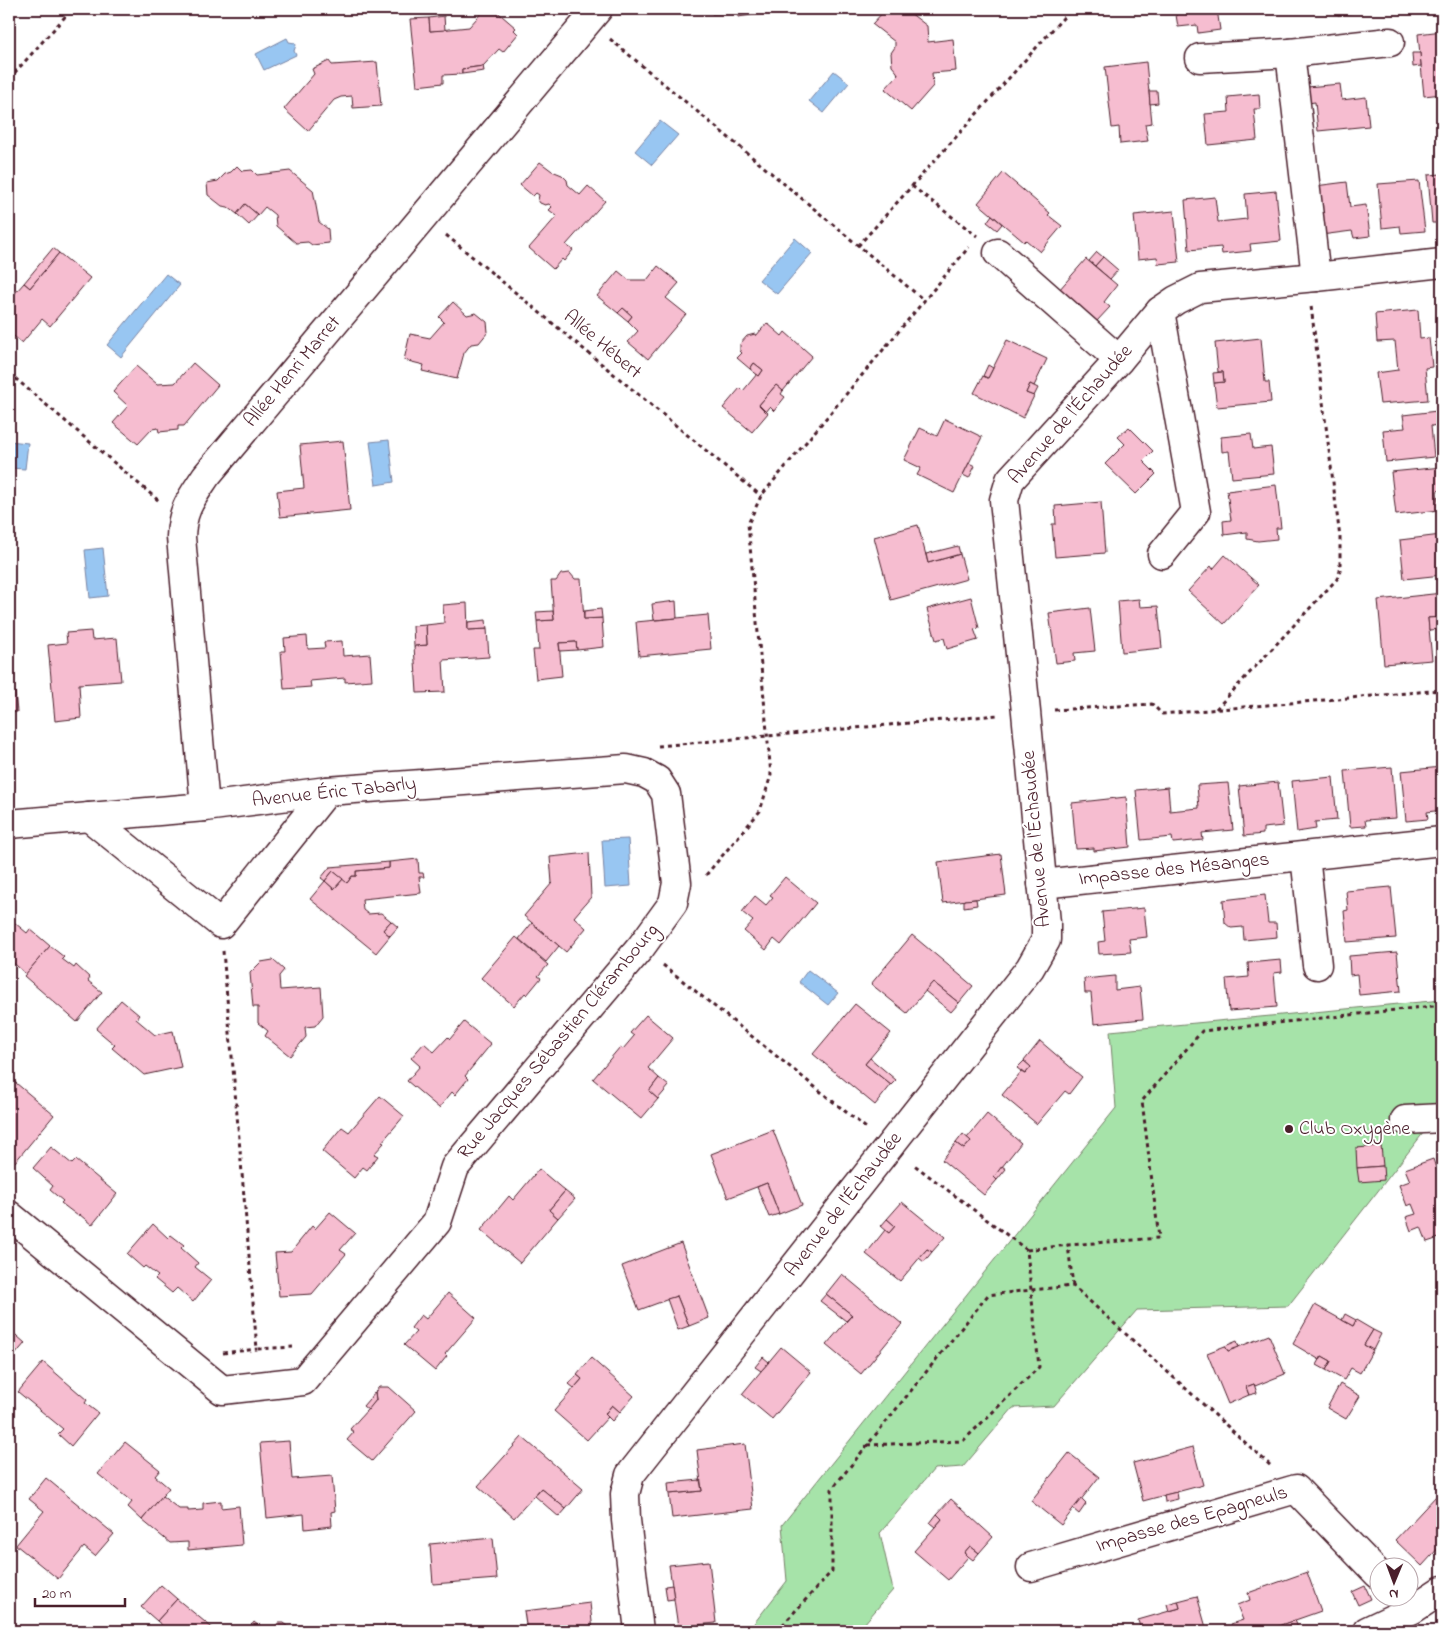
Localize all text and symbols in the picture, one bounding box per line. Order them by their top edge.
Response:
street label: Allée Hébert [556,303,648,387]
street label: Allée Henri Marret [237,310,349,434]
street label: Avenue de l'Échaudée [1002,339,1140,491]
street label: Avenue de l'Échaudée [1015,749,1059,929]
street label: Avenue Éric Tabarly [250,770,418,816]
street label: Impasse des Mésanges [1077,846,1271,895]
street label: Rue Jacques Sébastien Clérambourg [451,918,667,1167]
place label: Club Oxygène [1299,1115,1410,1145]
marker: Club Oxygène [1283,1123,1295,1135]
street label: Avenue de l'Échaudée [778,1126,910,1284]
street label: Impasse des Epagneuls [1093,1479,1292,1562]
north arrow [1368,1558,1418,1608]
scale bar [35,1575,125,1607]
text: 20 m [42,1583,72,1605]
text: N [1389,1583,1399,1604]

